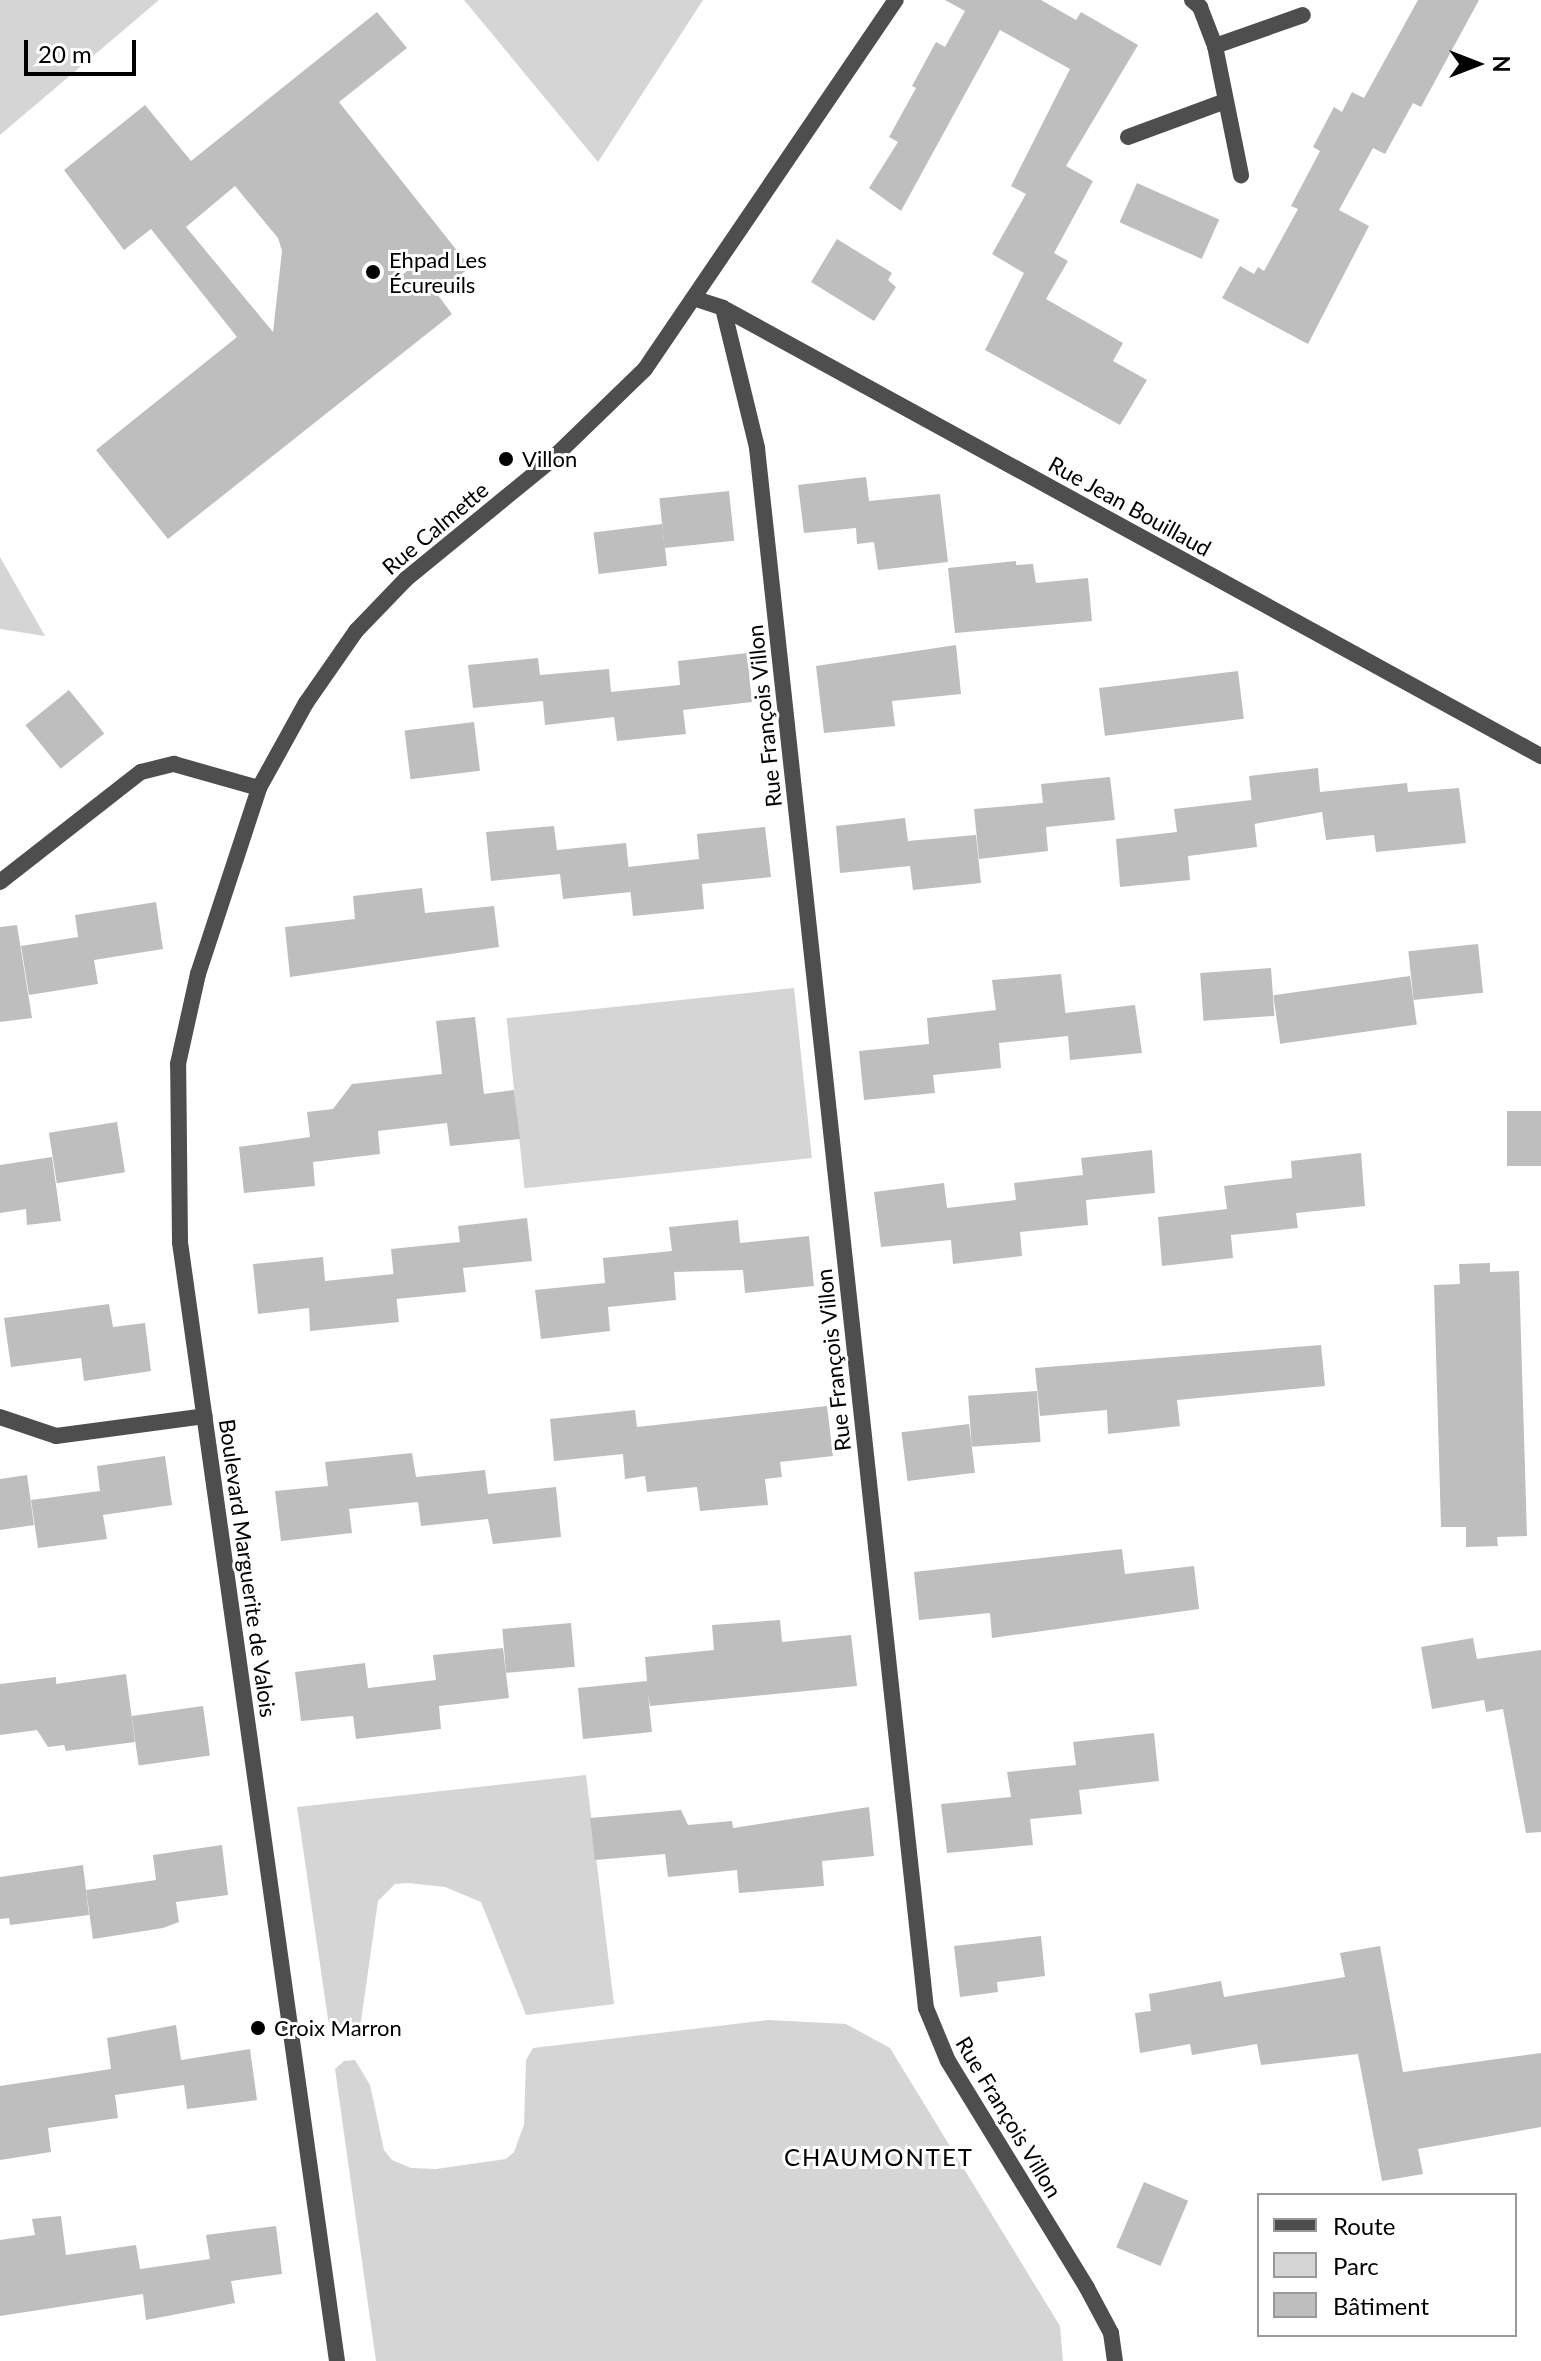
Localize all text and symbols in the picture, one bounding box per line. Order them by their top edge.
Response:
scale bar [28,24,140,74]
north arrow [1437,24,1517,104]
text: 20 m [38,39,92,68]
text: N [1488,56,1515,72]
place label: Ehpad Les Écureuils [389,246,487,298]
marker: Ehpad Les Écureuils [364,263,382,281]
place label: Villon [522,446,577,472]
marker: Villon [497,450,515,468]
street label: Rue Jean Bouillaud [1044,450,1216,562]
street label: Rue Calmette [377,476,493,580]
street label: Rue François Villon [741,623,787,809]
street label: Rue François Villon [810,1267,856,1453]
street label: Boulevard Marguerite de Valois [214,1417,282,1719]
place label: Croix Marron [274,2015,402,2041]
marker: Croix Marron [249,2019,267,2037]
street label: Rue François Villon [950,2031,1068,2203]
district label: CHAUMONTET [784,2143,974,2171]
legend [1257,2193,1517,2337]
text: Route [1333,2211,1395,2240]
text: Parc [1333,2251,1379,2280]
text: Bâtiment [1333,2291,1429,2320]

